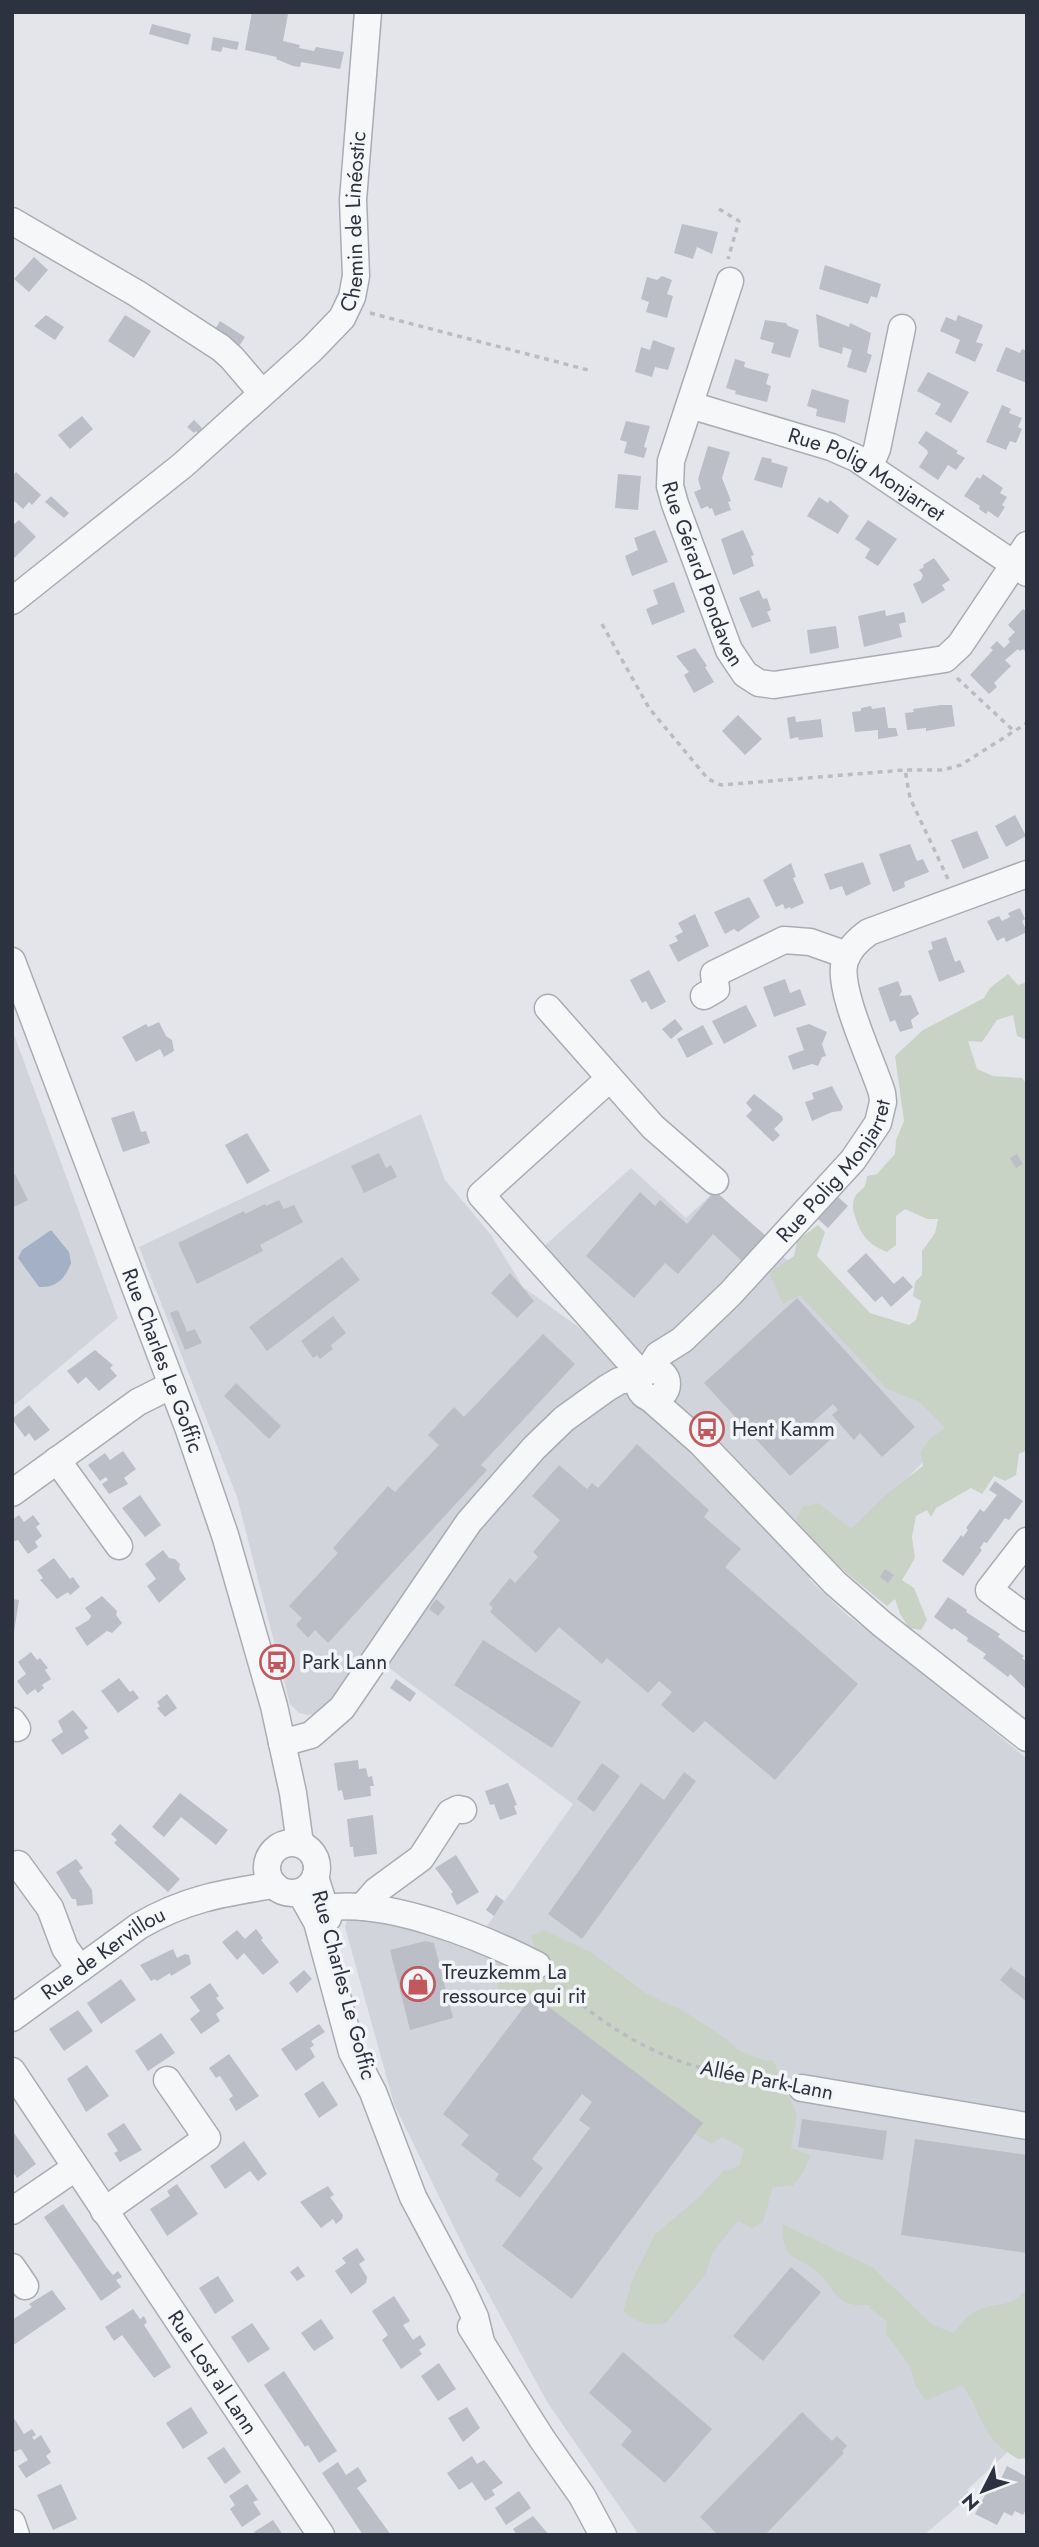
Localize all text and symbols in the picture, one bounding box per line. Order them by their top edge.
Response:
street label: Chemin de Linéostic [332,130,373,317]
street label: Rue Polig Monjarret [785,420,951,529]
street label: Rue Gérard Pondaven [654,478,751,673]
street label: Rue Polig Monjarret [769,1096,898,1249]
street label: Rue Charles Le Goffic [114,1264,211,1457]
bus stop icon: Hent Kamm [688,1410,726,1448]
place label: Hent Kamm [732,1414,835,1444]
bus stop icon: Park Lann [258,1643,296,1681]
place label: Park Lann [302,1647,387,1677]
street label: Rue Charles Le Goffic [304,1887,384,2083]
street label: Rue de Kervillou [35,1899,170,2007]
place label: Treuzkemm La ressource qui rit [442,1957,586,2011]
shop icon: Treuzkemm La ressource qui rit [399,1965,437,2003]
street label: Allée Park-Lann [698,2052,836,2108]
street label: Rue Lost al Lann [160,2304,265,2440]
north arrow [948,2456,1018,2526]
text: N [956,2487,986,2517]

